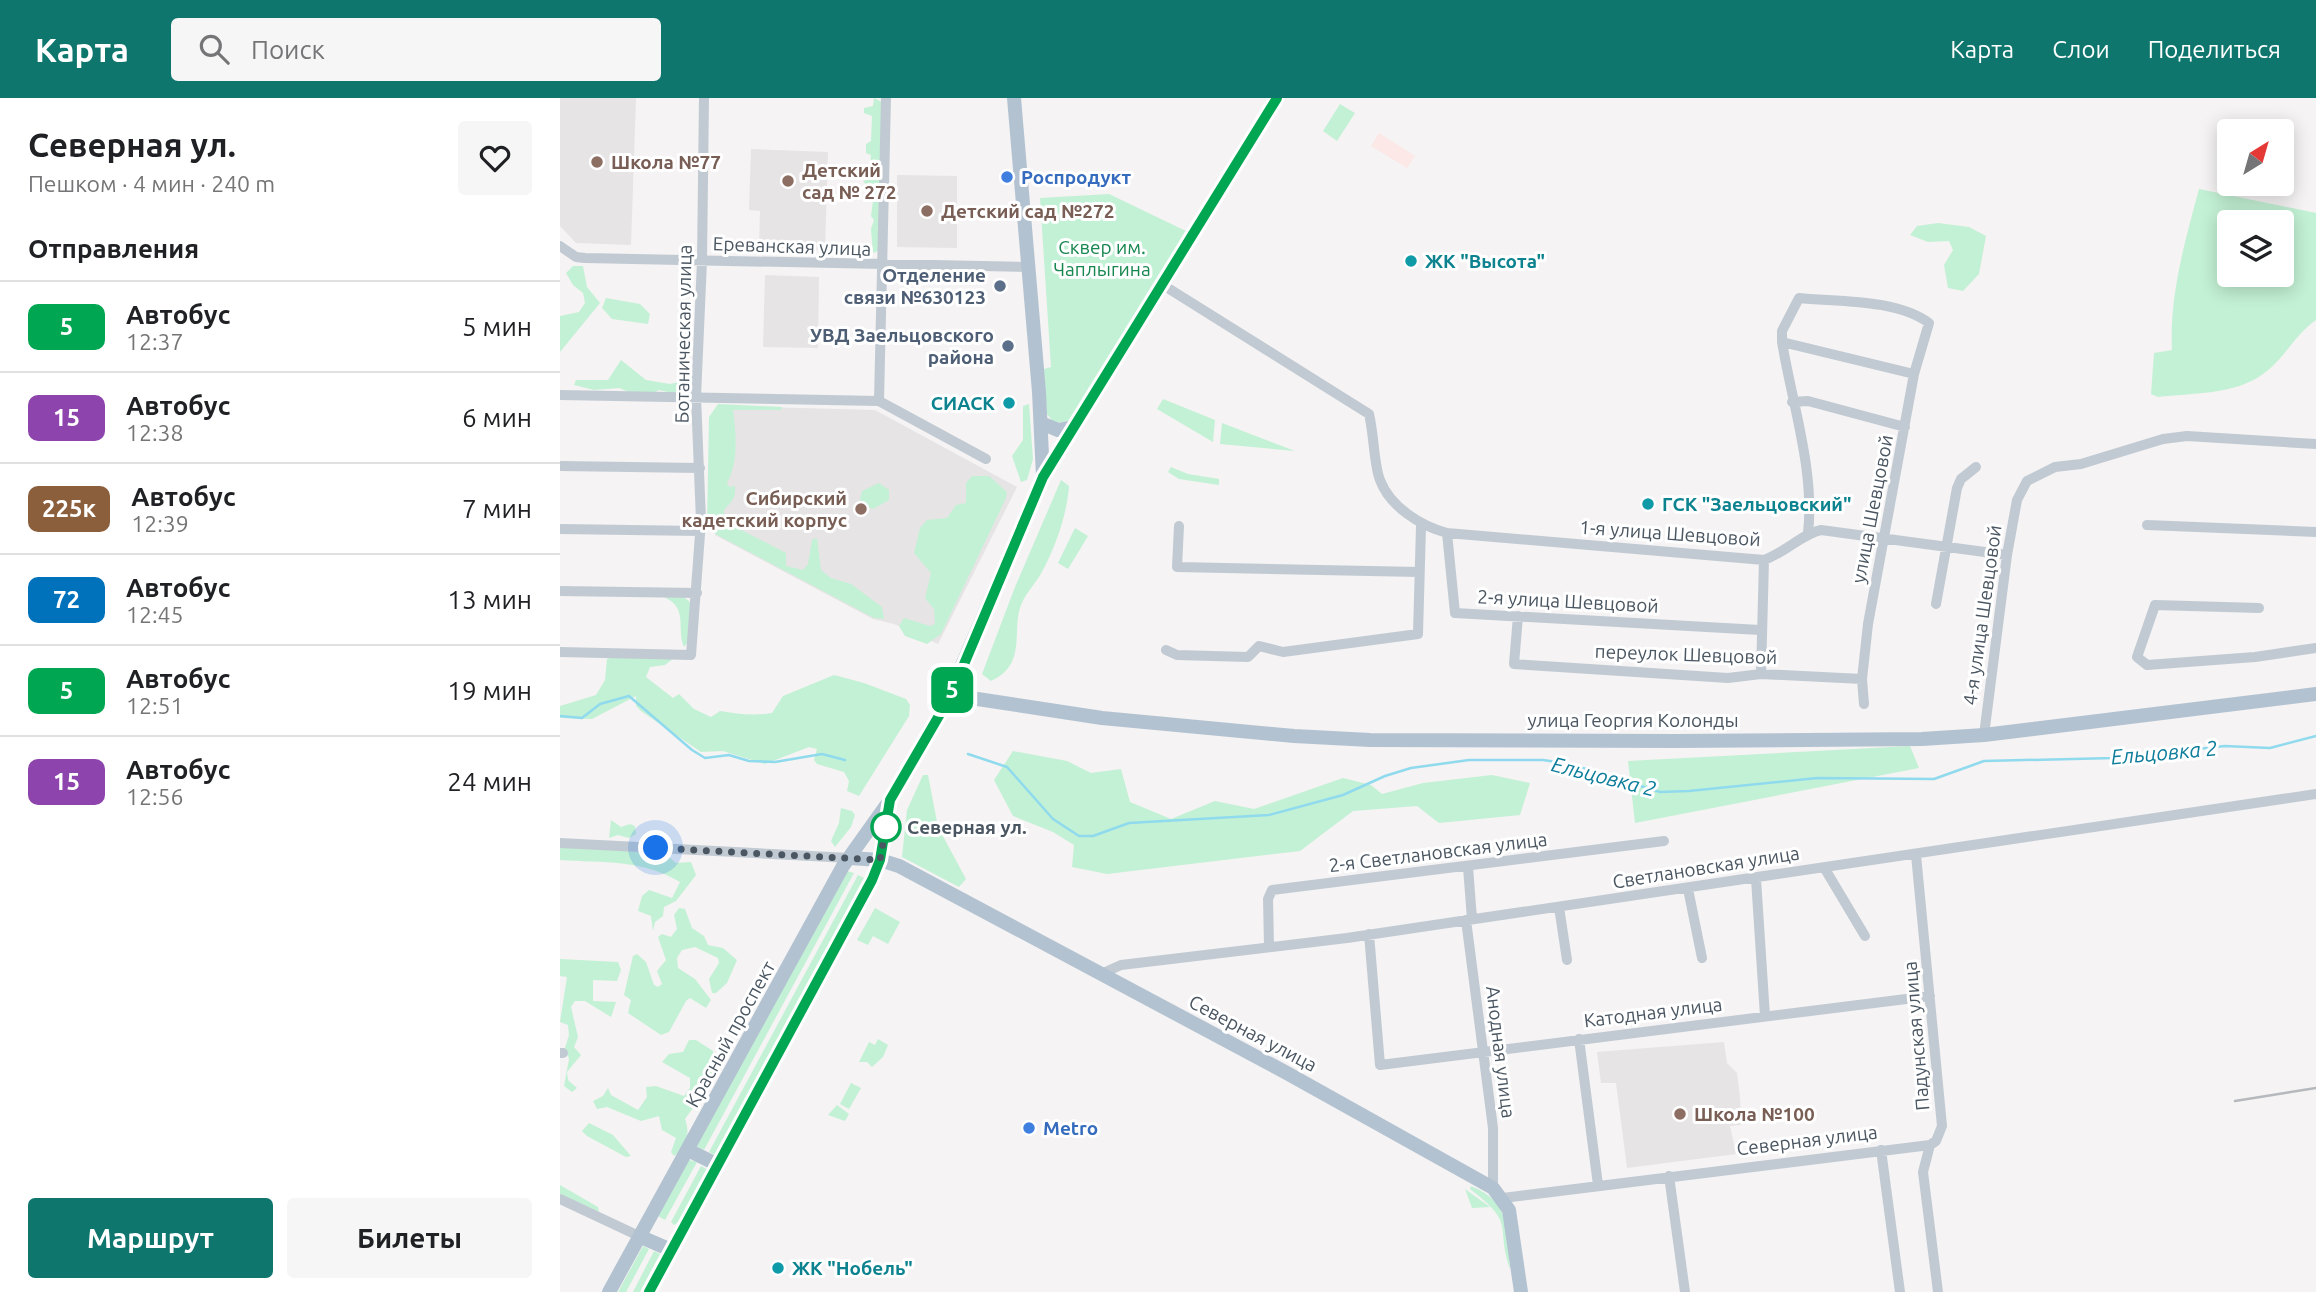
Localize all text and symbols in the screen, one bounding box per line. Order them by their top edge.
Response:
search box [171,18,661,81]
icon: search [195,30,233,68]
text: Карта [35,31,129,68]
text: Поиск [251,35,325,64]
text: Карта [1950,36,2014,63]
text: Слои [2052,36,2110,63]
text: Поделиться [2148,36,2281,63]
north arrow [2217,119,2294,196]
map controls [2217,119,2294,287]
button: heart [458,121,532,195]
text: Северная ул. [28,126,236,163]
place label: Школа №77 [611,151,721,173]
marker: Школа №77 [589,154,605,170]
place label: Детский сад № 272 [802,159,896,203]
place label: Роспродукт [1021,166,1132,188]
marker: Роспродукт [999,169,1015,185]
text: Пешком · 4 мин · 240 m [28,171,275,196]
marker: Детский сад № 272 [780,173,796,189]
place label: Детский сад №272 [941,200,1114,222]
marker: Детский сад №272 [919,203,935,219]
button: layers [2217,210,2294,287]
street label: Ереванская улица [712,232,872,260]
text: Отправления [28,234,199,263]
park label: Сквер им. Чаплыгина [1053,236,1151,280]
street label: Ботаническая улица [670,244,696,424]
place label: ЖК "Высота" [1425,250,1545,272]
marker: ЖК "Высота" [1403,253,1419,269]
place label: Отделение связи №630123 [844,264,986,308]
marker: Отделение связи №630123 [992,278,1008,294]
text: Автобус [126,300,230,329]
text: 5 мин [462,312,532,341]
text: 5 [60,313,73,340]
place label: УВД Заельцовского района [810,324,994,368]
text: 12:37 [126,329,184,354]
marker: УВД Заельцовского района [1000,338,1016,354]
text: Автобус [126,391,230,420]
place label: СИАСК [931,392,995,414]
marker: СИАСК [1001,395,1017,411]
text: 6 мин [462,403,532,432]
text: 15 [53,404,80,431]
text: 12:38 [126,420,184,445]
street label: улица Шевцовой [1847,433,1897,585]
text: Автобус [131,482,236,511]
place label: Сибирский кадетский корпус [682,487,847,531]
place label: ГСК "Заельцовский" [1662,493,1851,515]
text: 7 мин [462,494,532,523]
text: 225к [42,495,96,522]
marker: ГСК "Заельцовский" [1640,496,1656,512]
marker: Сибирский кадетский корпус [853,501,869,517]
text: 12:39 [131,511,189,536]
street label: 1-я улица Шевцовой [1579,516,1761,550]
street label: 4-я улица Шевцовой [1958,524,2006,706]
text: Автобус [126,573,230,602]
text: 13 мин [447,585,532,614]
street label: 2-я улица Шевцовой [1477,585,1659,617]
text: 72 [53,586,80,613]
text: 12:45 [126,602,184,627]
street label: переулок Шевцовой [1594,640,1778,668]
text: Автобус [126,664,230,693]
line badge: 5 [929,667,975,713]
text: 19 мин [447,676,532,705]
text: 5 [945,676,959,703]
text: 5 [60,677,73,704]
text: 12:51 [126,693,184,718]
street label: улица Георгия Колонды [1527,709,1739,731]
water label: Ельцовка 2 [2110,735,2218,769]
water label: Ельцовка 2 [1549,751,1659,801]
text: Автобус [126,755,230,784]
text: 24 мин [447,767,532,796]
text: 15 [53,768,80,795]
text: 12:56 [126,784,184,809]
marker: Северная ул. [871,812,901,842]
place label: Северная ул. [907,816,1027,838]
street label: 2-я Светлановская улица [1328,828,1548,876]
your location [638,830,673,865]
street label: Светлановская улица [1611,841,1801,893]
street label: Красный проспект [681,957,780,1111]
street label: Падунская улица [1899,960,1933,1112]
street label: Анодная улица [1482,985,1520,1119]
street label: Северная улица [1185,990,1321,1076]
street label: Катодная улица [1582,993,1724,1031]
place label: Школа №100 [1694,1103,1815,1125]
marker: Школа №100 [1672,1106,1688,1122]
place label: Metro [1043,1117,1098,1139]
marker: Metro [1021,1120,1037,1136]
street label: Северная улица [1735,1120,1879,1160]
button: Маршрут [28,1198,273,1278]
button: Билеты [287,1198,532,1278]
place label: ЖК "Нобель" [792,1257,913,1279]
marker: ЖК "Нобель" [770,1260,786,1276]

